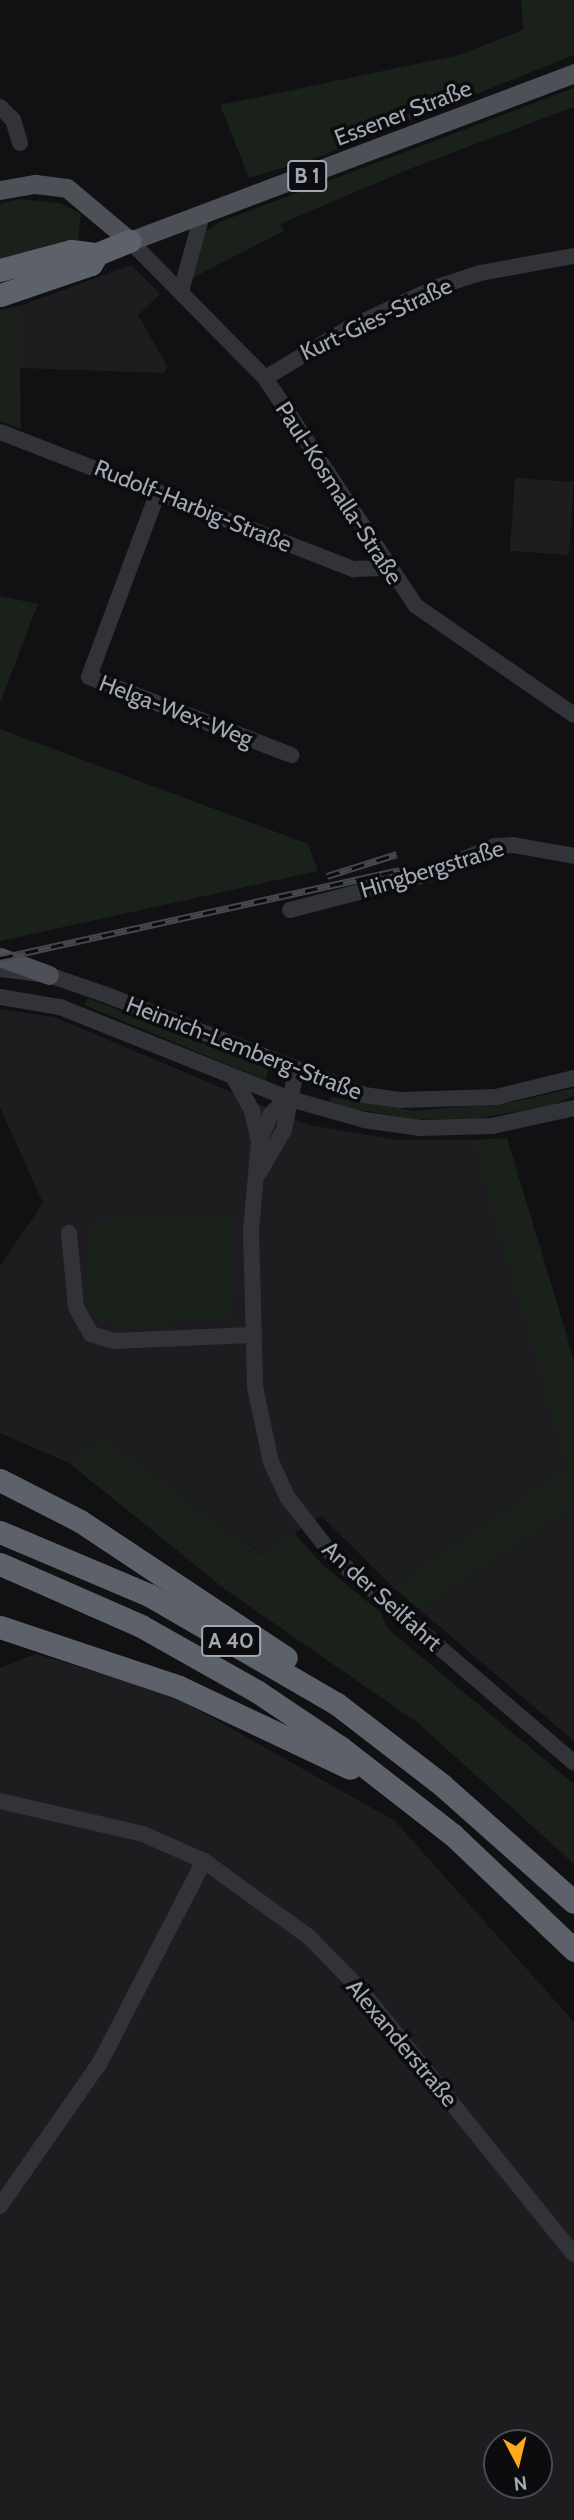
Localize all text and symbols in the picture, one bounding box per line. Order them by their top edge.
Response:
street label: Essener Straße [331,74,475,152]
road number: B 1 [286,158,328,194]
street label: Kurt-Gies-Straße [296,272,456,366]
street label: Paul-Kosmalla-Straße [270,397,408,589]
street label: Rudolf-Harbig-Straße [90,454,296,558]
street label: Helga-Wex-Weg [95,669,257,753]
street label: Hingbergstraße [357,834,507,904]
street label: Heinrich-Lemberg-Straße [122,990,366,1106]
street label: An der Seilfahrt [317,1535,447,1657]
road number: A 40 [200,1624,262,1658]
street label: Alexanderstraße [341,1974,463,2112]
north arrow [483,2429,553,2499]
text: N [512,2471,528,2496]

